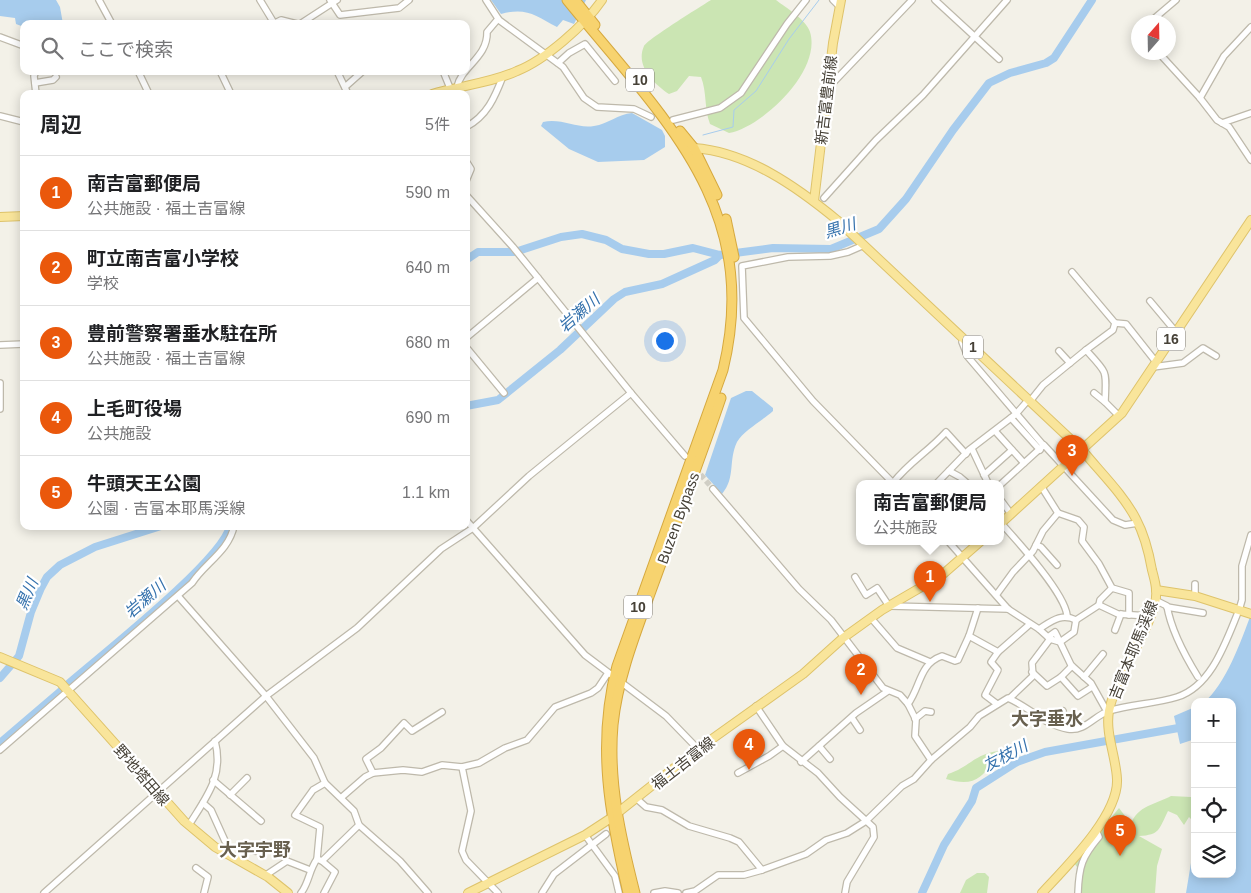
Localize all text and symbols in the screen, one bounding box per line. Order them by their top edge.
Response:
north arrow [1131,15,1176,60]
search box [20,20,470,75]
icon: search [38,34,66,62]
text: ここで検索 [78,39,173,60]
street label: 新吉富豊前線 [812,54,840,146]
road number: 10 [626,68,654,92]
text: 周辺 [40,113,82,136]
text: 5件 [425,116,450,133]
text: 南吉富郵便局 [87,173,201,194]
text: 1 [52,184,60,201]
text: 590 m [406,184,450,201]
text: 公共施設 · 福土吉富線 [87,200,245,217]
water label: 黒川 [822,215,860,241]
text: 町立南吉富小学校 [87,248,239,269]
text: 2 [52,259,60,276]
text: 640 m [406,259,450,276]
text: 学校 [87,275,119,292]
water label: 岩瀬川 [555,290,604,335]
text: 豊前警察署垂水駐在所 [87,323,277,344]
your location [652,328,678,354]
road number: 16 [1157,328,1185,350]
text: 3 [52,334,60,351]
text: 680 m [406,334,450,351]
road number: 1 [963,336,983,358]
text: 公共施設 · 福土吉富線 [87,350,245,367]
text: 上毛町役場 [87,398,182,419]
text: 4 [52,409,60,426]
text: 690 m [406,409,450,426]
text: 公共施設 [87,425,151,442]
pin: 3 [1056,435,1088,476]
street label: Buzen Bypass [654,470,702,566]
text: 牛頭天王公園 [87,473,201,494]
popup [856,480,1004,545]
text: 5 [52,484,60,501]
text: 1.1 km [402,484,450,501]
text: 南吉富郵便局 [873,492,987,513]
text: 公園 · 吉富本耶馬渓線 [87,500,245,517]
text: 公共施設 [873,519,937,536]
pin: 1 [914,561,946,602]
water label: 黒川 [13,574,42,612]
water label: 岩瀬川 [121,576,170,621]
road number: 10 [624,596,652,618]
street label: 吉富本耶馬渓線 [1105,598,1161,702]
pin: 2 [845,654,877,695]
map controls [1191,698,1236,878]
button: + [1191,698,1236,743]
district label: 大字垂水 [1011,709,1083,729]
pin: 4 [733,729,765,770]
street label: 福土吉富線 [648,733,718,793]
water label: 友枝川 [980,736,1032,775]
street label: 野地塔田線 [111,741,173,809]
button: − [1191,743,1236,788]
button: locate [1191,788,1236,833]
pin: 5 [1104,815,1136,856]
button: layers [1191,833,1236,878]
district label: 大字宇野 [219,840,291,860]

